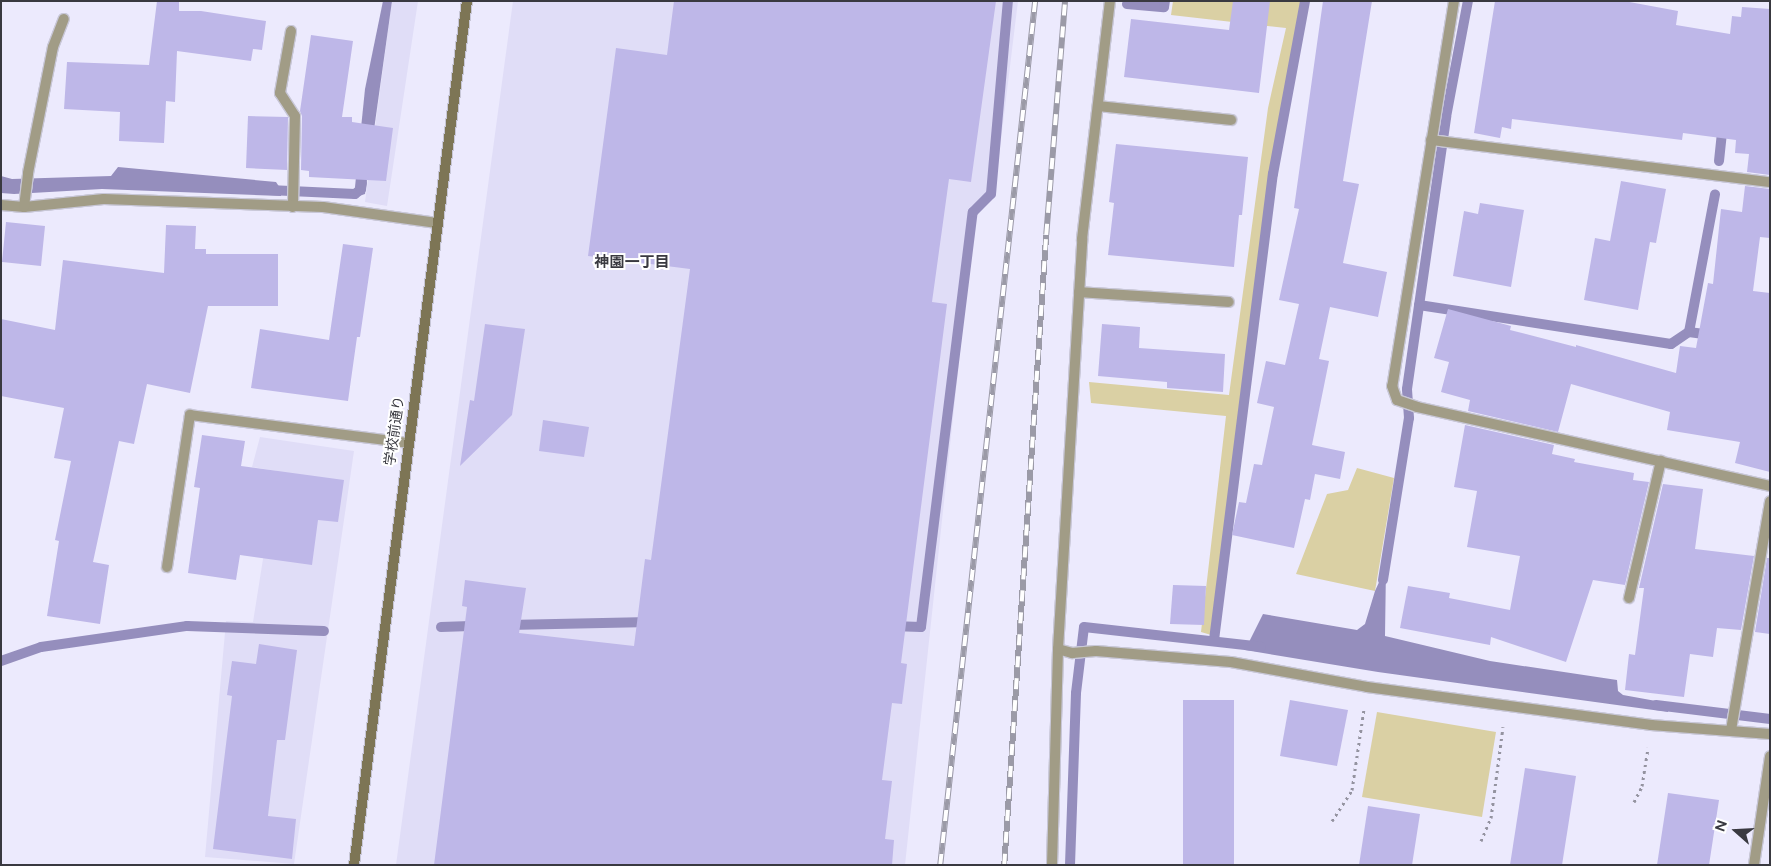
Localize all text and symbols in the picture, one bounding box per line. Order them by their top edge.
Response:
district label: 神園一丁目 [595,254,669,272]
street label: 学校前通り [382,395,408,467]
north arrow [1711,806,1761,856]
text: N [1712,818,1731,834]

